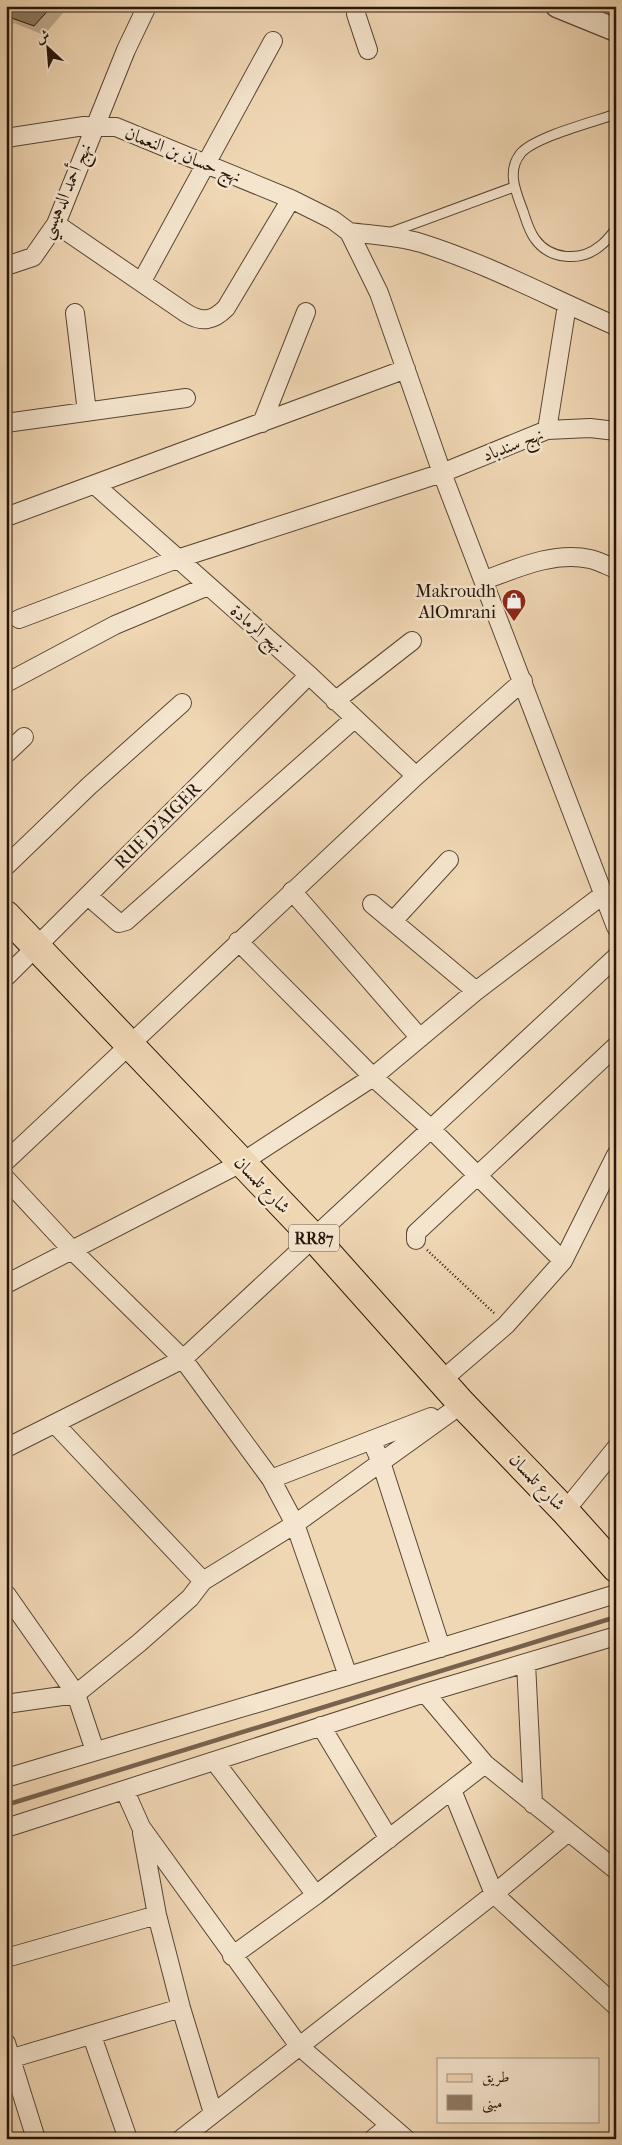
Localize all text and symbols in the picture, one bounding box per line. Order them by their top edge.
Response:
north arrow [22,22,72,72]
text: ش [33,26,53,47]
street label: نهج حسان بن النعمان [120,122,244,192]
street label: نهج أحمد الدهيسي [33,139,102,244]
street label: نهج سندباد [480,424,548,471]
place label: Makroudh AlOmrani [415,581,497,623]
shop icon: Makroudh AlOmrani [501,588,527,622]
street label: نهج الرمادة [223,600,288,662]
street label: RUE D'AIGER [111,778,206,873]
street label: شارع تلمسان [227,1152,294,1221]
road number: RR87 [289,1224,339,1252]
street label: شارع تلمسان [502,1449,569,1518]
legend [437,2058,600,2122]
text: طريق [482,2068,509,2087]
text: مبنى [482,2094,502,2114]

